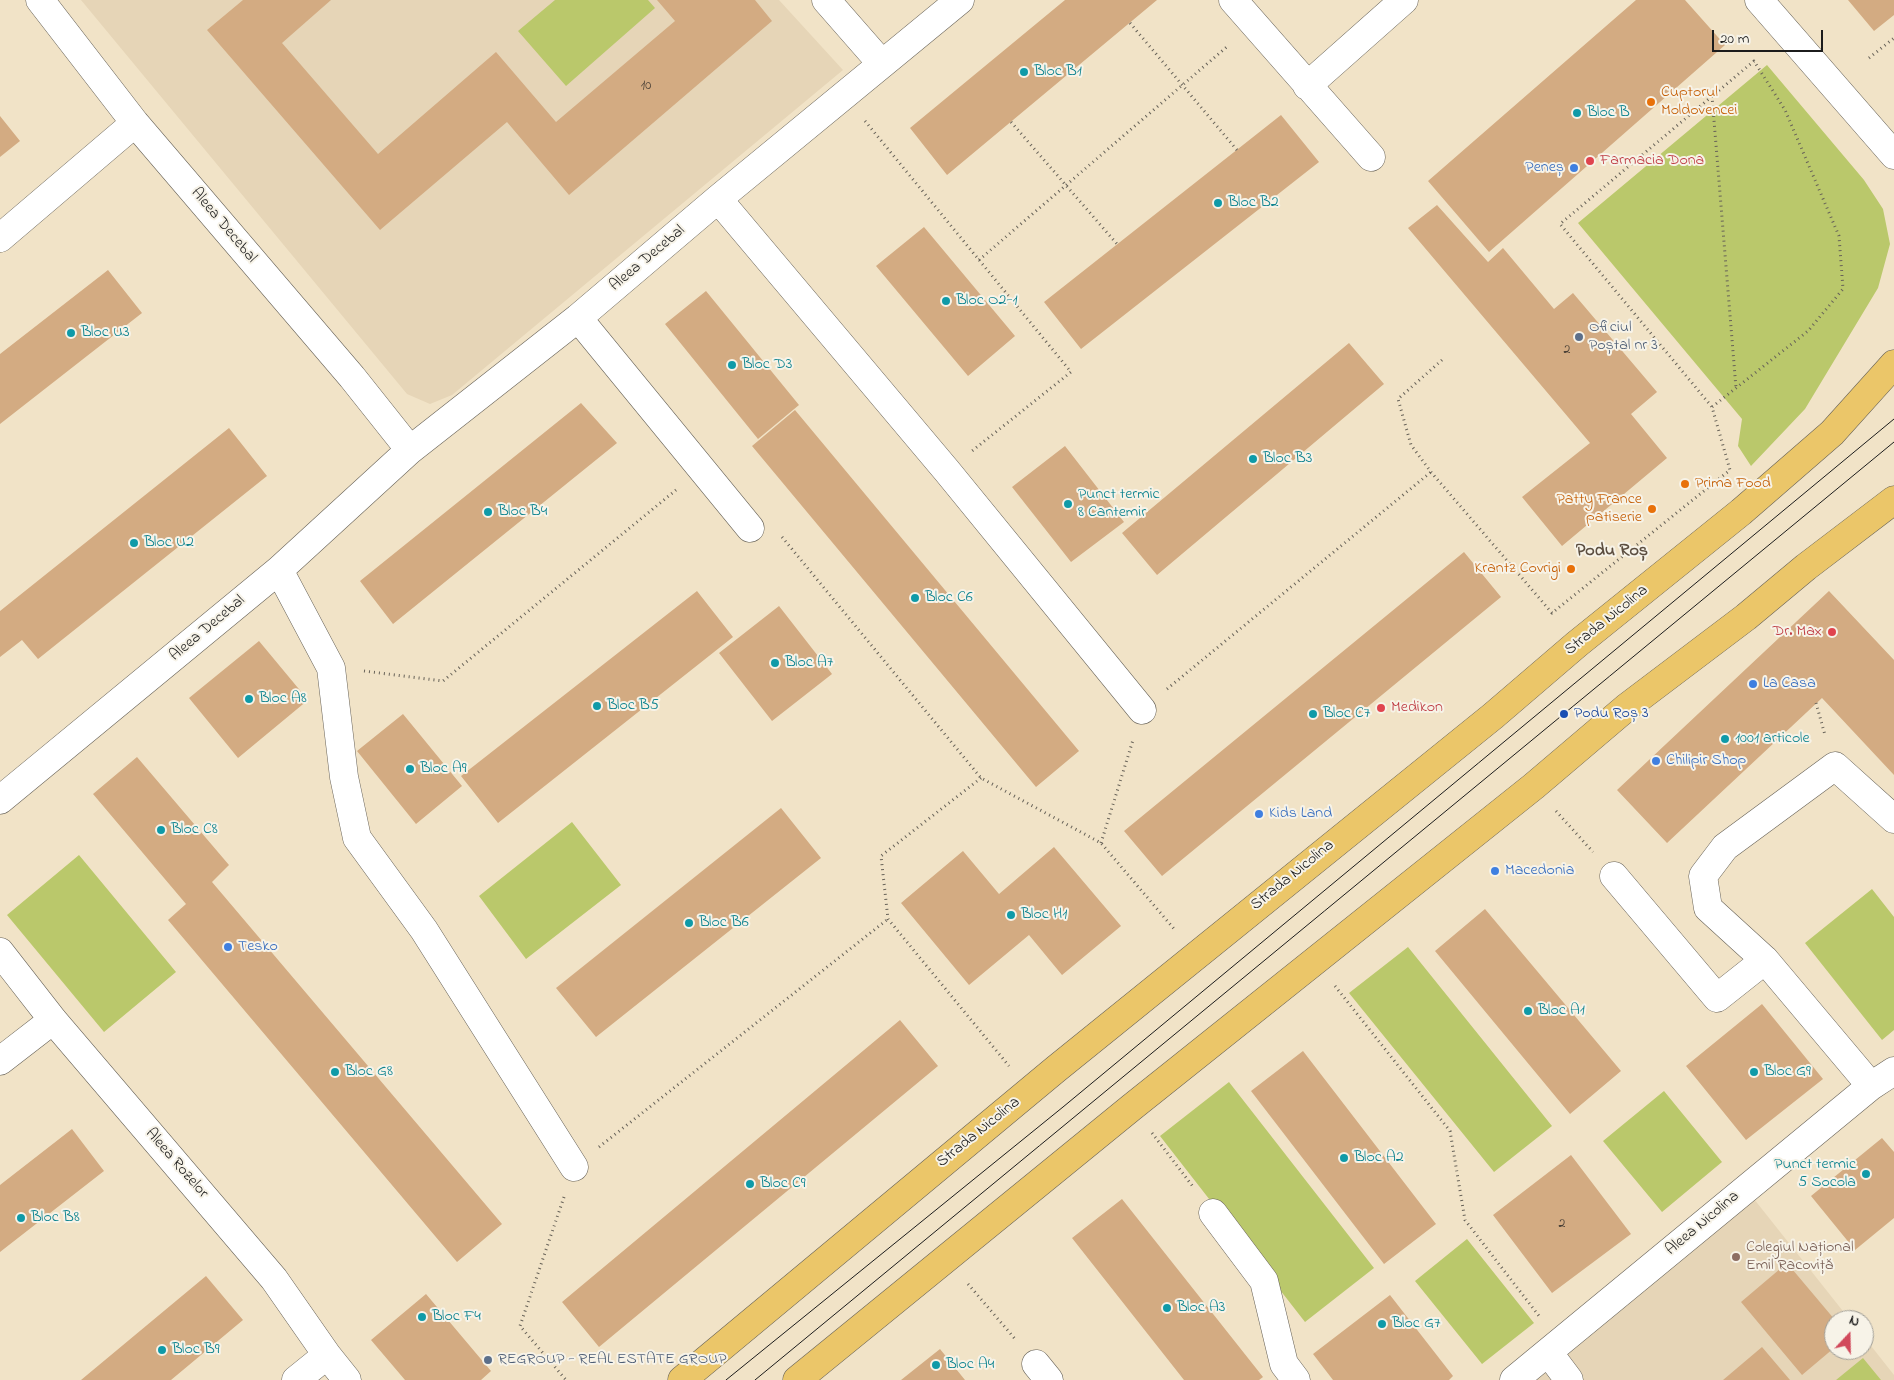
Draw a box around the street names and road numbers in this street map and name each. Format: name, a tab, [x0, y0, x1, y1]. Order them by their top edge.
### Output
street label: Aleea Decebal	[186, 184, 260, 268]
street label: Aleea Decebal	[606, 222, 690, 296]
street label: Strada Nicolina	[1561, 582, 1653, 660]
street label: Aleea Decebal	[166, 592, 250, 666]
street label: Strada Nicolina	[1247, 837, 1339, 915]
street label: Strada Nicolina	[933, 1094, 1025, 1172]
street label: Aleea Rozelor	[140, 1125, 212, 1203]
street label: Aleea Nicolina	[1662, 1188, 1744, 1260]

